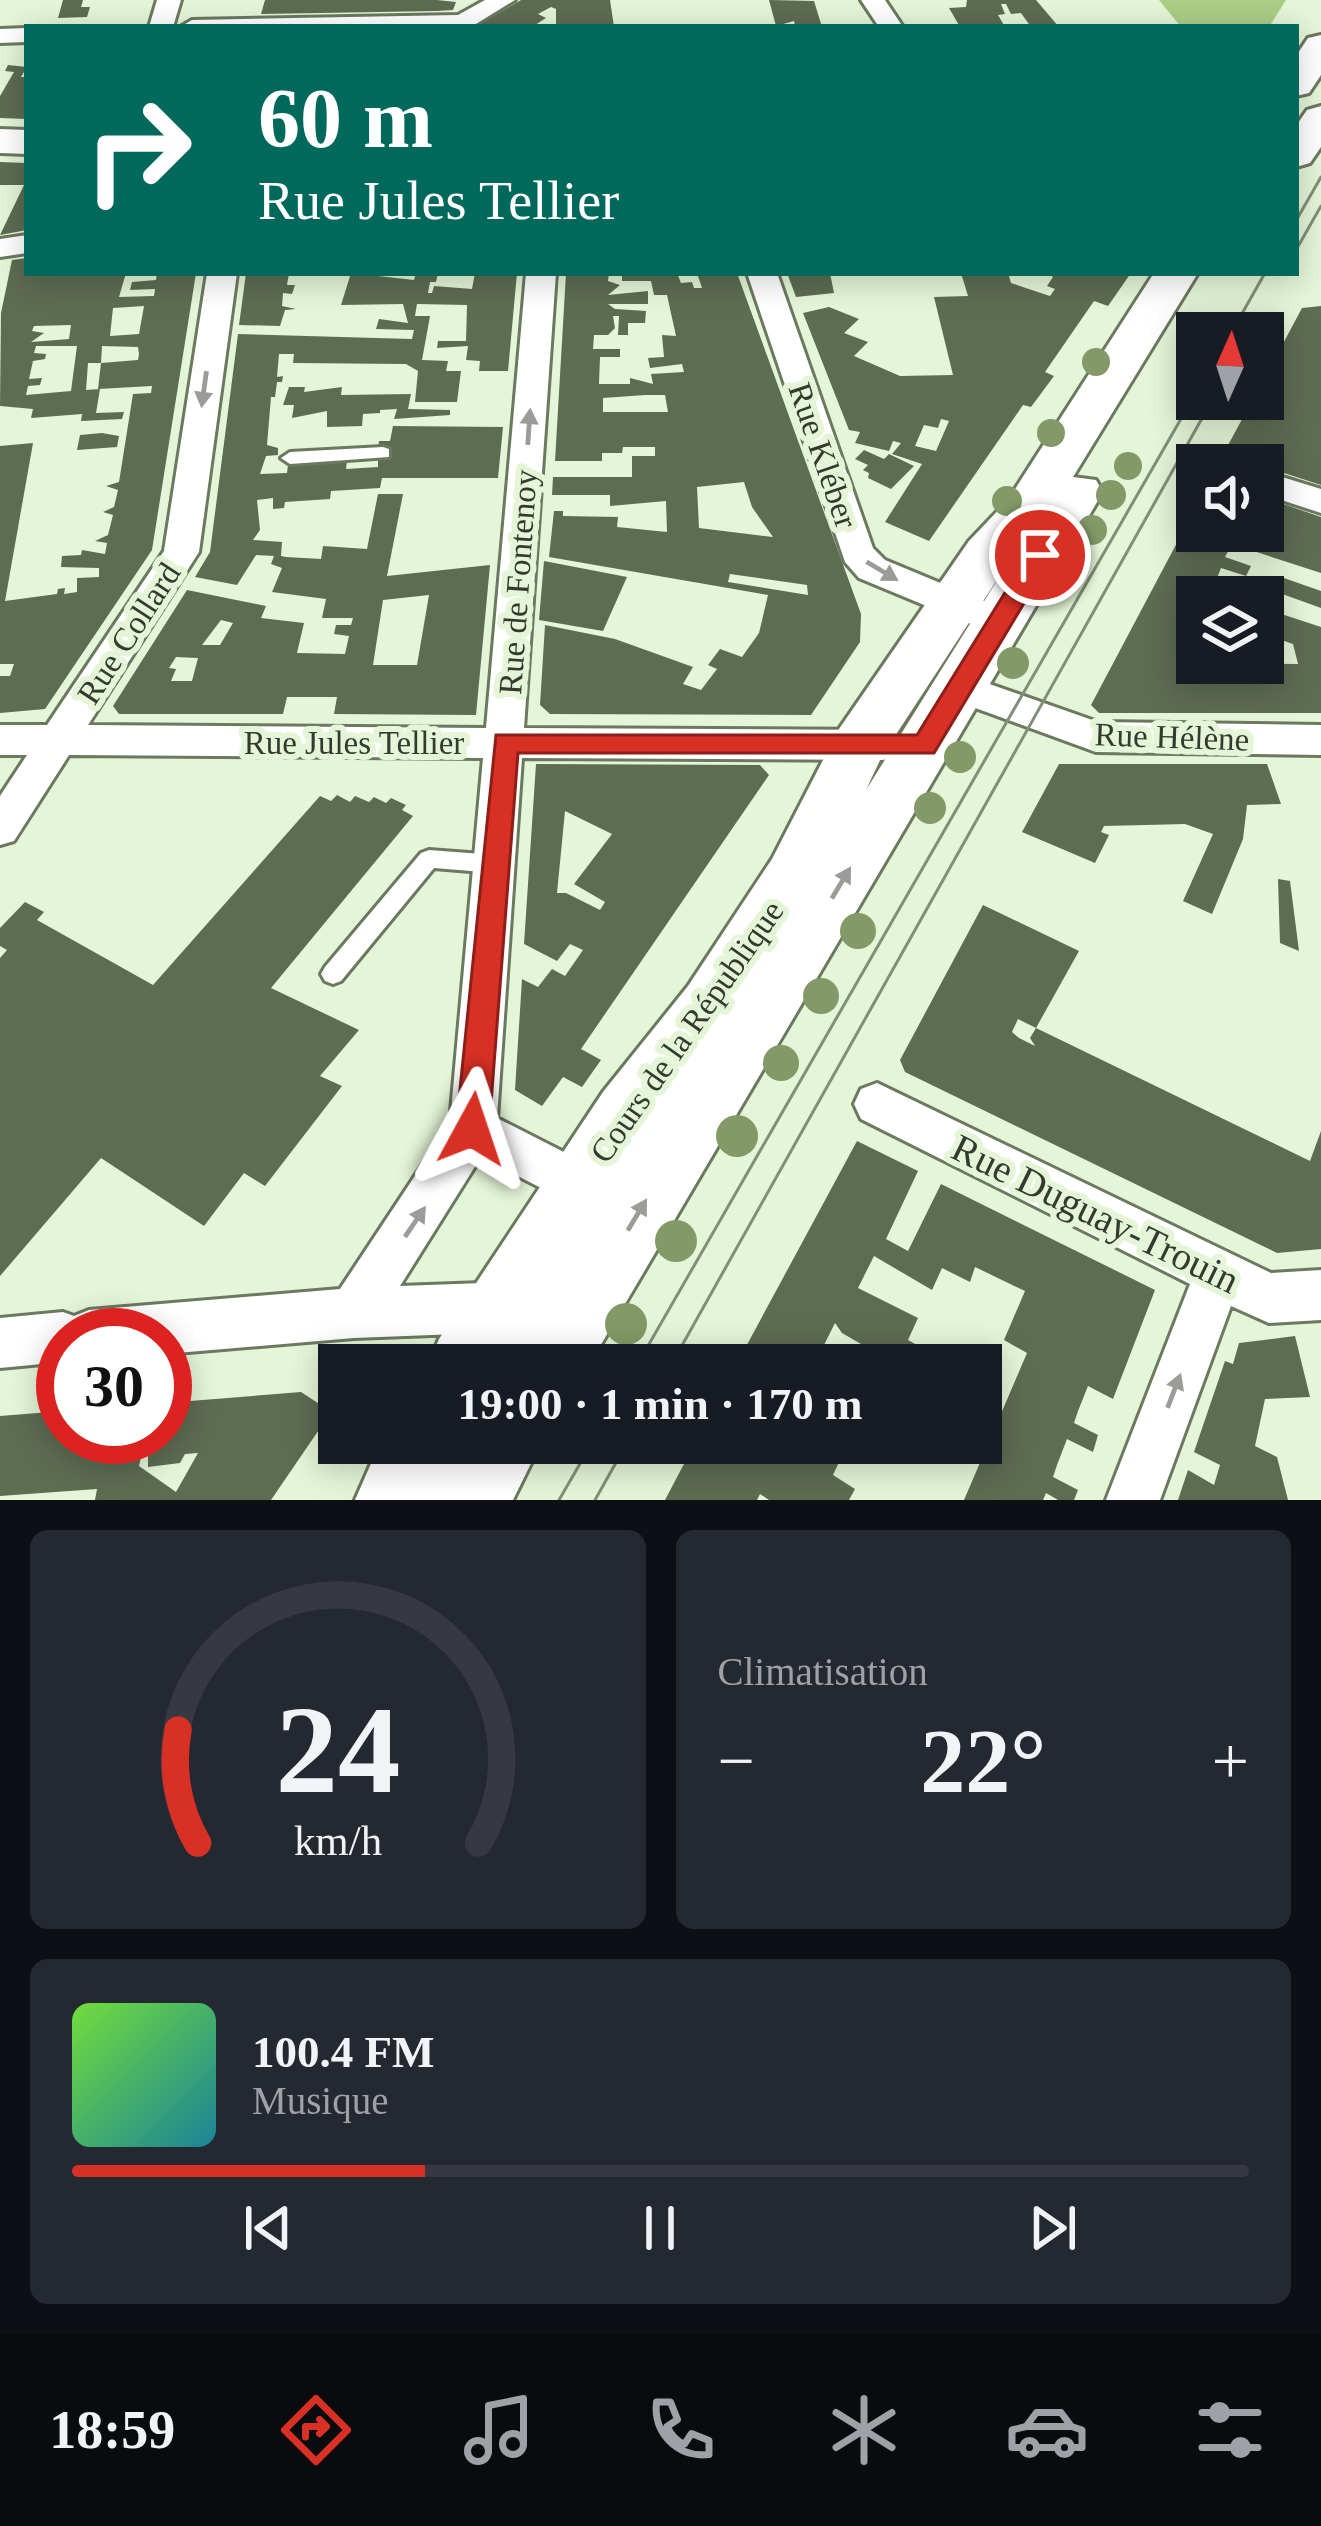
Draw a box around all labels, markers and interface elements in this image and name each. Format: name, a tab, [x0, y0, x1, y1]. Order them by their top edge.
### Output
icon: right	[60, 72, 216, 228]
text: 60 m	[258, 72, 433, 165]
text: Rue Jules Tellier	[258, 171, 619, 231]
north arrow	[1176, 312, 1284, 420]
map controls	[1176, 312, 1284, 684]
one-way arrow	[194, 370, 213, 408]
street label: Rue Kléber	[781, 378, 865, 533]
one-way arrow	[520, 407, 539, 445]
button: sound	[1176, 444, 1284, 552]
street label: Rue de Fontenoy	[492, 468, 544, 696]
pin	[989, 504, 1091, 606]
icon: arrive	[1007, 522, 1073, 588]
street label: Rue Collard	[70, 556, 188, 711]
one-way arrow	[865, 560, 898, 582]
button: layers	[1176, 576, 1284, 684]
street label: Rue Hélène	[1094, 716, 1250, 758]
street label: Rue Jules Tellier	[244, 725, 464, 761]
one-way arrow	[830, 866, 851, 900]
street label: Cours de la République	[583, 894, 791, 1169]
position arrow	[409, 1066, 535, 1192]
street label: Rue Duguay-Trouin	[945, 1125, 1246, 1302]
one-way arrow	[626, 1198, 647, 1232]
one-way arrow	[403, 1206, 426, 1239]
speed limit sign: 30	[36, 1308, 192, 1464]
one-way arrow	[1166, 1372, 1185, 1408]
text: 19:00 · 1 min · 170 m	[458, 1379, 863, 1429]
text: Climatisation	[718, 1650, 928, 1693]
text: 24	[275, 1681, 400, 1819]
text: 22°	[920, 1712, 1046, 1811]
text: −	[718, 1724, 755, 1797]
text: +	[1212, 1724, 1249, 1797]
text: km/h	[294, 1816, 382, 1863]
text: 100.4 FM	[252, 2027, 434, 2077]
text: Musique	[252, 2079, 389, 2122]
icon: previous	[235, 2195, 301, 2261]
icon: pause	[627, 2195, 693, 2261]
icon: next	[1020, 2195, 1086, 2261]
icon: directions	[274, 2388, 358, 2472]
icon: music	[457, 2388, 541, 2472]
icon: phone	[639, 2388, 723, 2472]
icon: climate	[822, 2388, 906, 2472]
icon: car	[1005, 2388, 1089, 2472]
icon: filters	[1188, 2388, 1272, 2472]
text: 18:59	[49, 2400, 175, 2460]

